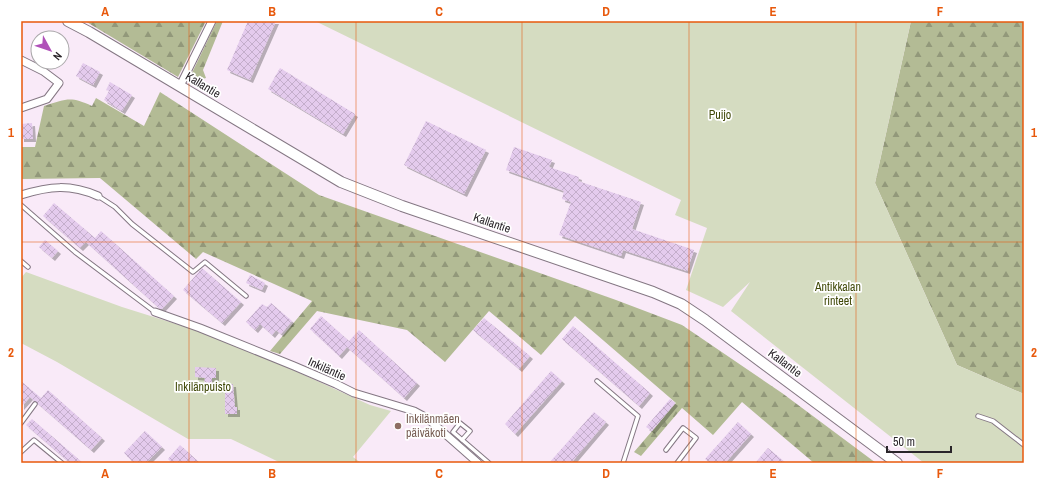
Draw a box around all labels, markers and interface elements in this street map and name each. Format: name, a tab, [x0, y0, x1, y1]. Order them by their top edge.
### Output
text: A	[101, 3, 109, 20]
text: B	[268, 3, 276, 20]
text: C	[435, 3, 443, 20]
text: D	[602, 3, 610, 20]
text: E	[769, 3, 777, 20]
text: F	[937, 3, 944, 20]
north arrow	[30, 30, 70, 70]
text: N	[50, 49, 65, 63]
street label: Kallantie	[182, 68, 224, 102]
park label: Puijo	[709, 107, 731, 123]
text: 1	[8, 124, 14, 141]
text: 1	[1031, 124, 1037, 141]
street label: Kallantie	[471, 209, 513, 237]
park label: Antikkalan rinteet	[814, 279, 861, 309]
text: 2	[8, 344, 14, 361]
text: 2	[1031, 344, 1037, 361]
street label: Kallantie	[765, 345, 805, 381]
street label: Inkiläntie	[306, 354, 348, 384]
park label: Inkilänpuisto	[175, 379, 231, 395]
place label: Inkilänmäen päiväkoti	[406, 411, 460, 441]
marker: Inkilänmäen päiväkoti	[393, 421, 403, 431]
scale bar	[887, 428, 951, 454]
text: 50 m	[893, 434, 915, 450]
text: A	[101, 465, 109, 482]
text: B	[268, 465, 276, 482]
text: C	[435, 465, 443, 482]
text: D	[602, 465, 610, 482]
text: E	[769, 465, 777, 482]
text: F	[937, 465, 944, 482]

